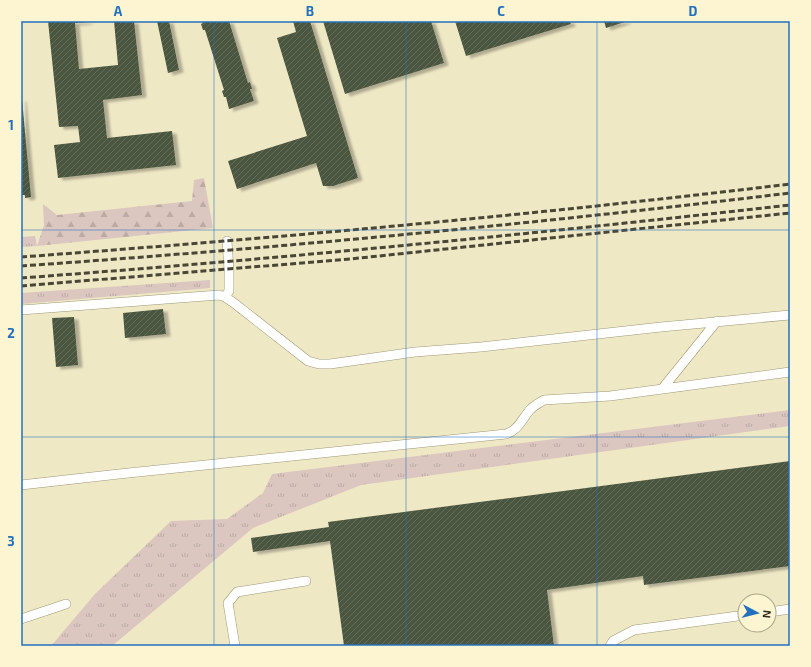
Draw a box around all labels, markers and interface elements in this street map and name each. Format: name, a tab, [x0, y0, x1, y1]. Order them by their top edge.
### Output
text: A	[114, 3, 123, 19]
text: B	[306, 3, 314, 19]
text: C	[497, 3, 505, 19]
text: D	[689, 3, 698, 19]
text: 1	[8, 117, 14, 133]
text: 2	[7, 325, 15, 341]
text: 3	[7, 533, 15, 549]
north arrow	[737, 593, 777, 633]
text: N	[760, 610, 774, 619]

